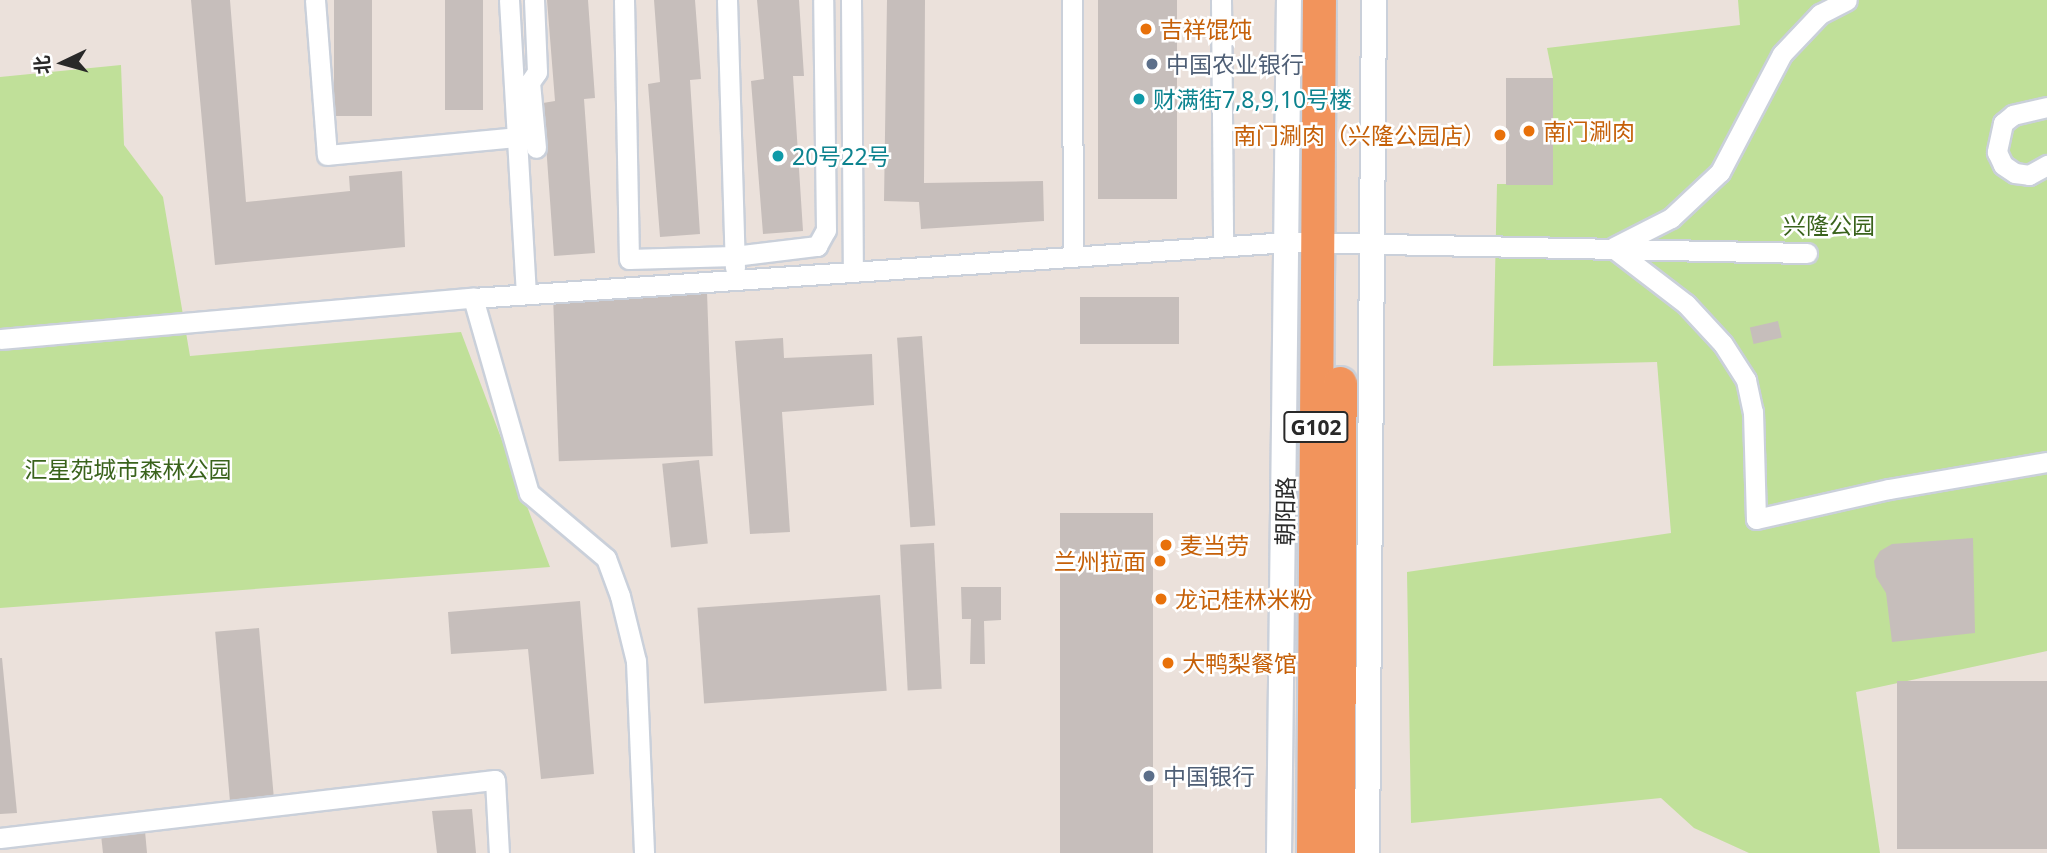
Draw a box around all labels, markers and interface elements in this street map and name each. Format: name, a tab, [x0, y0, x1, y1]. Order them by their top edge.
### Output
place label: 吉祥馄饨	[1160, 15, 1252, 43]
marker: 吉祥馄饨	[1138, 21, 1154, 37]
north arrow	[28, 28, 98, 98]
place label: 中国农业银行	[1166, 50, 1304, 78]
text: 北	[28, 54, 56, 75]
marker: 中国农业银行	[1144, 56, 1160, 72]
place label: 财满街7,8,9,10号楼	[1153, 85, 1352, 113]
marker: 财满街7,8,9,10号楼	[1131, 91, 1147, 107]
place label: 南门涮肉	[1543, 117, 1635, 145]
place label: 南门涮肉（兴隆公园店）	[1233, 121, 1486, 149]
marker: 南门涮肉	[1521, 123, 1537, 139]
marker: 南门涮肉（兴隆公园店）	[1492, 127, 1508, 143]
place label: 20号22号	[792, 142, 891, 170]
marker: 20号22号	[770, 148, 786, 164]
park label: 兴隆公园	[1783, 211, 1875, 239]
road number: G102	[1283, 410, 1349, 444]
park label: 汇星苑城市森林公园	[25, 455, 231, 483]
street label: 朝阳路	[1271, 476, 1299, 546]
place label: 麦当劳	[1180, 531, 1249, 559]
marker: 麦当劳	[1158, 537, 1174, 553]
place label: 兰州拉面	[1054, 547, 1146, 575]
marker: 兰州拉面	[1152, 553, 1168, 569]
place label: 龙记桂林米粉	[1175, 585, 1313, 613]
marker: 龙记桂林米粉	[1153, 591, 1169, 607]
place label: 大鸭梨餐馆	[1182, 649, 1297, 677]
marker: 大鸭梨餐馆	[1160, 655, 1176, 671]
place label: 中国银行	[1163, 762, 1255, 790]
marker: 中国银行	[1141, 768, 1157, 784]

